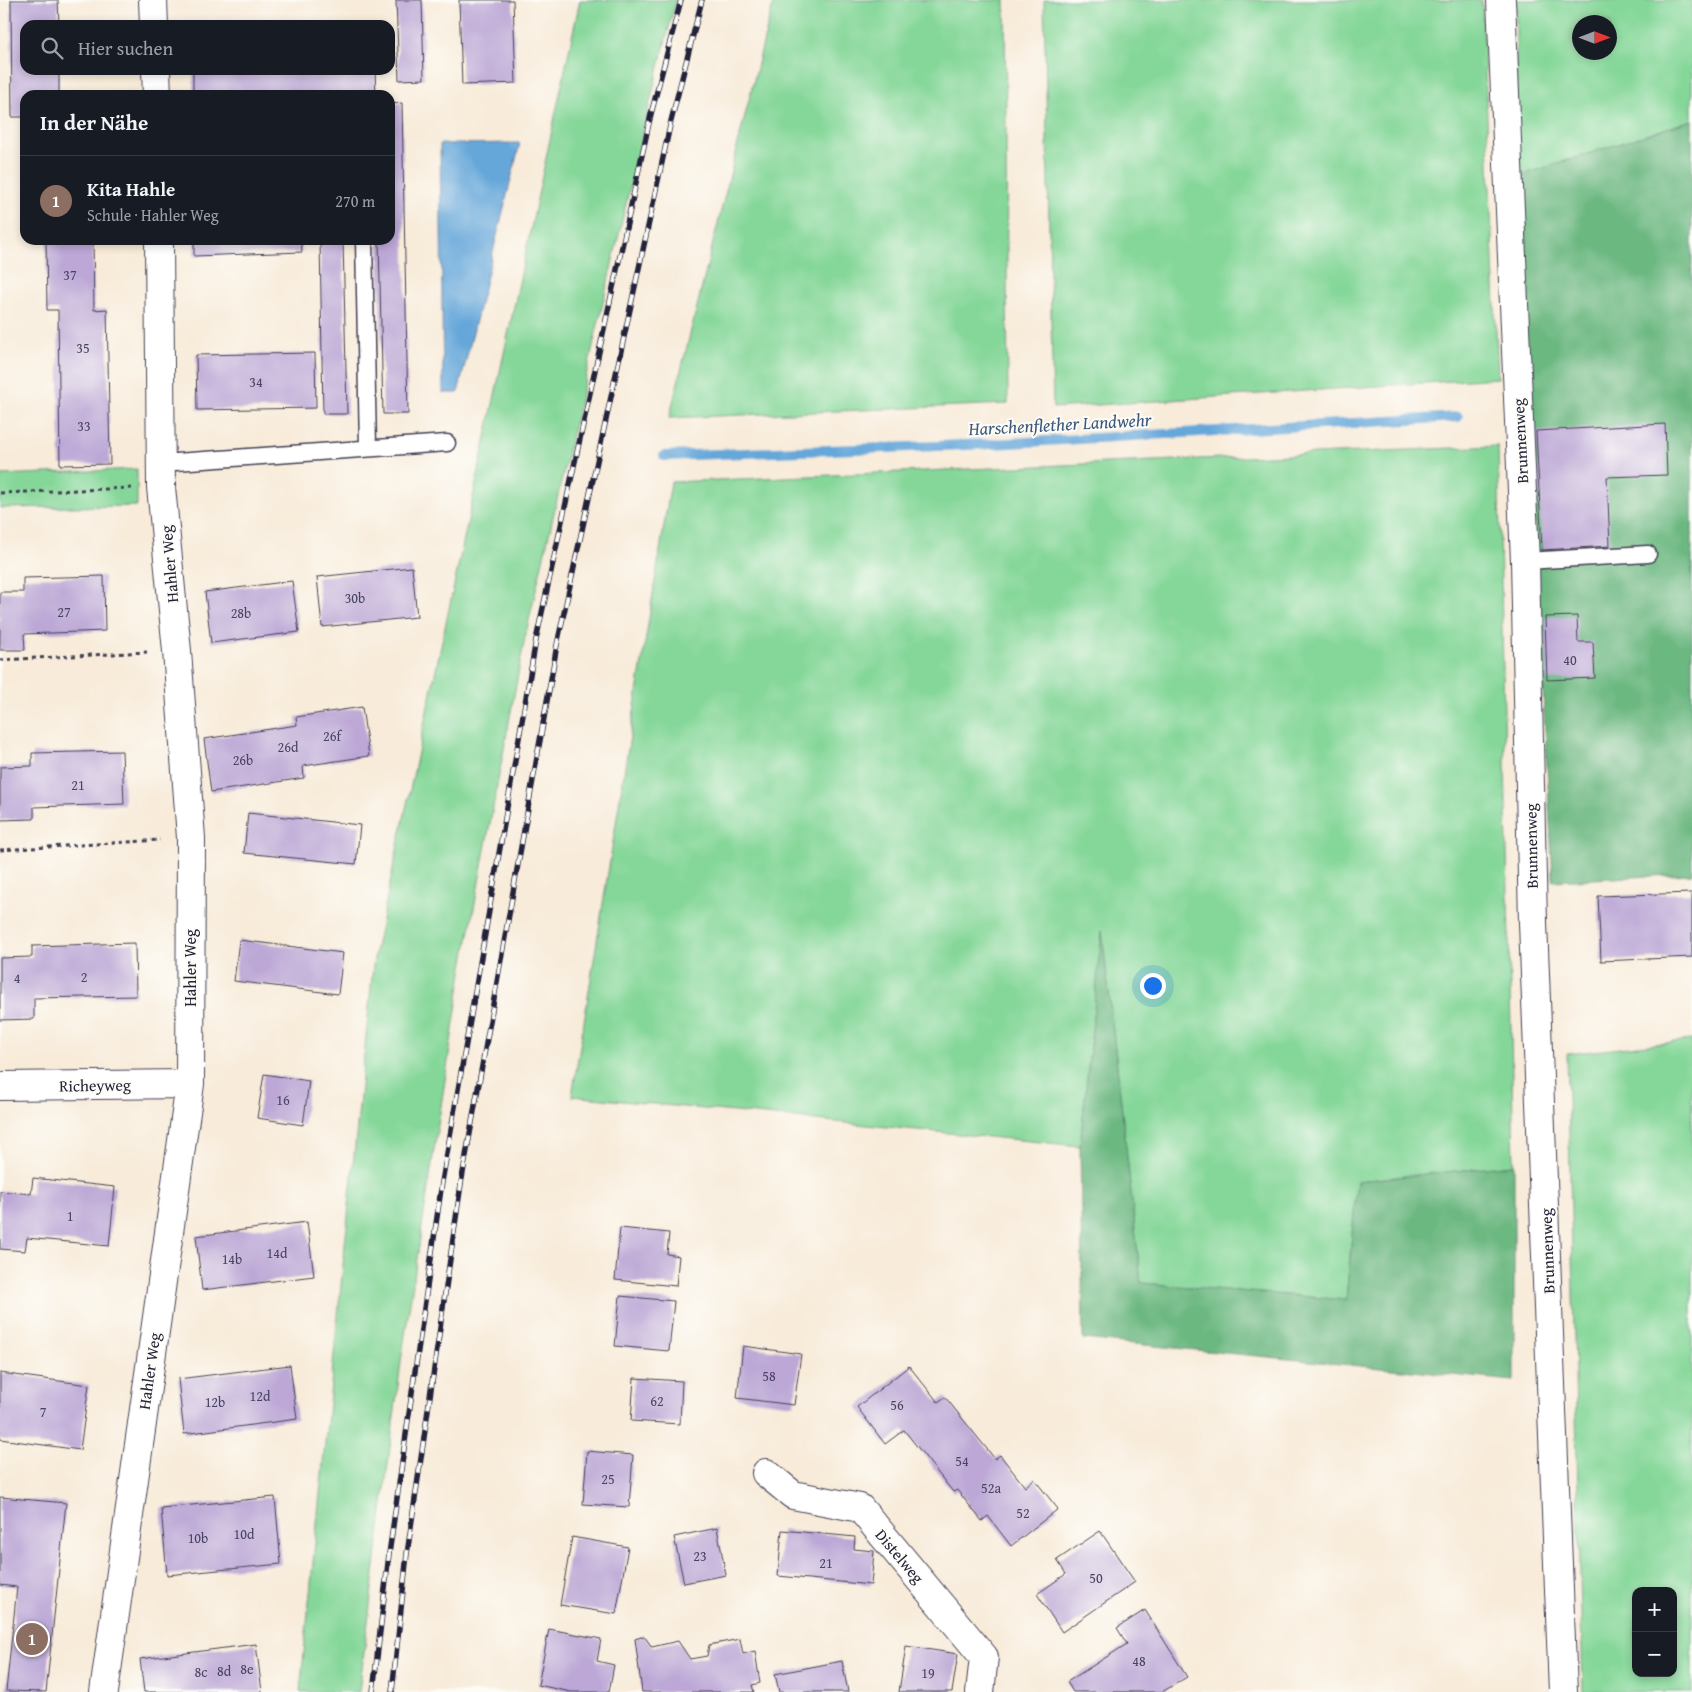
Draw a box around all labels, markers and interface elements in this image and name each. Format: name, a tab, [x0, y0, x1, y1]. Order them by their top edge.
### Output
north arrow	[1572, 15, 1617, 60]
search box	[20, 20, 395, 75]
icon: search	[38, 34, 66, 62]
text: Hier suchen	[78, 34, 173, 62]
text: In der Nähe	[40, 107, 148, 138]
text: Kita Hahle	[87, 175, 175, 203]
text: 1	[52, 189, 60, 213]
text: 270 m	[335, 189, 375, 213]
text: Schule · Hahler Weg	[87, 203, 219, 227]
house number: 37	[63, 265, 77, 285]
house number: 35	[76, 338, 90, 358]
house number: 34	[249, 372, 263, 392]
street label: Brunnenweg	[1506, 398, 1534, 484]
water label: Harschenflether Landwehr	[967, 406, 1153, 442]
house number: 33	[77, 416, 91, 436]
street label: Hahler Weg	[154, 524, 184, 604]
house number: 30b	[345, 588, 365, 608]
house number: 27	[57, 602, 71, 622]
house number: 28b	[231, 603, 251, 623]
house number: 40	[1563, 650, 1577, 670]
house number: 26f	[323, 726, 342, 746]
house number: 26d	[278, 737, 299, 757]
house number: 26b	[233, 750, 253, 770]
house number: 21	[71, 775, 85, 795]
street label: Brunnenweg	[1518, 803, 1544, 889]
street label: Hahler Weg	[178, 929, 202, 1007]
house number: 2	[81, 967, 87, 987]
house number: 4	[14, 968, 21, 988]
your location	[1140, 973, 1166, 999]
street label: Richeyweg	[59, 1072, 131, 1098]
house number: 16	[276, 1090, 290, 1110]
house number: 1	[67, 1206, 73, 1226]
street label: Brunnenweg	[1534, 1208, 1560, 1294]
house number: 14d	[267, 1243, 288, 1263]
house number: 14b	[222, 1249, 242, 1269]
street label: Hahler Weg	[132, 1331, 166, 1411]
house number: 58	[762, 1366, 776, 1386]
house number: 12d	[250, 1386, 271, 1406]
house number: 62	[650, 1391, 664, 1411]
house number: 12b	[205, 1392, 225, 1412]
house number: 56	[890, 1395, 904, 1415]
house number: 7	[40, 1402, 47, 1422]
house number: 54	[955, 1451, 969, 1471]
house number: 25	[601, 1469, 615, 1489]
house number: 52a	[981, 1478, 1001, 1498]
house number: 52	[1016, 1503, 1030, 1523]
street label: Distelweg	[870, 1523, 930, 1589]
house number: 10d	[234, 1524, 255, 1544]
house number: 10b	[188, 1528, 208, 1548]
house number: 23	[693, 1546, 707, 1566]
house number: 21	[819, 1553, 833, 1573]
house number: 50	[1089, 1568, 1103, 1588]
map controls	[1632, 1587, 1677, 1677]
button: +	[1632, 1587, 1677, 1632]
pin: 1	[16, 1620, 48, 1658]
button: −	[1632, 1632, 1677, 1677]
house number: 48	[1132, 1651, 1146, 1671]
house number: 8e	[240, 1659, 254, 1679]
house number: 8d	[217, 1661, 232, 1681]
house number: 8c	[195, 1662, 207, 1682]
house number: 19	[921, 1663, 935, 1683]

